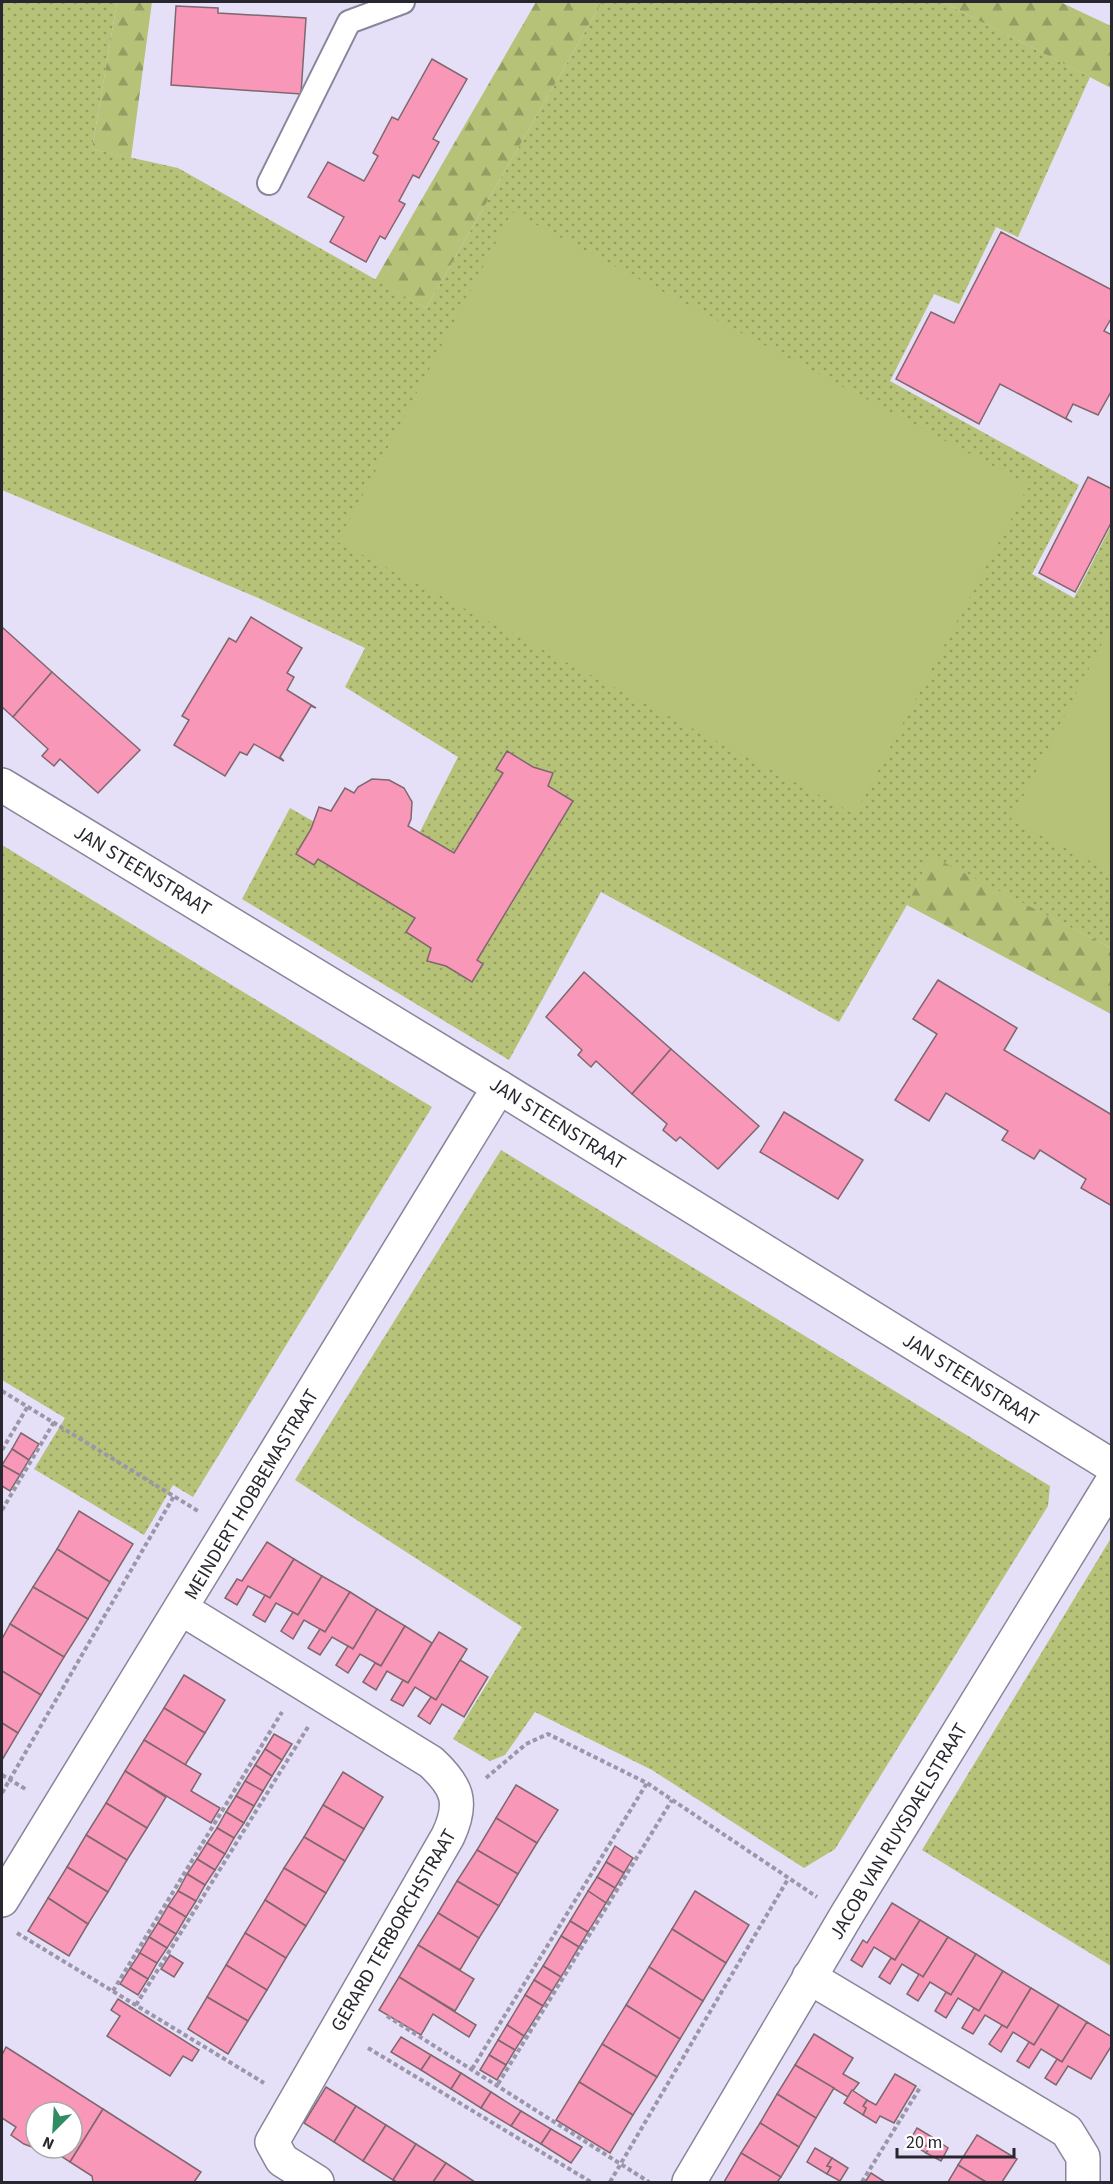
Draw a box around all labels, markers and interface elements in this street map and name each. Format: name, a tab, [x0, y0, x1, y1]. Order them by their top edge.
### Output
street label: JAN STEENSTRAAT	[68, 819, 217, 923]
street label: JAN STEENSTRAAT	[484, 1071, 631, 1177]
street label: JAN STEENSTRAAT	[897, 1327, 1044, 1433]
street label: MEINDERT HOBBEMASTRAAT	[178, 1384, 326, 1605]
street label: JACOB VAN RUYSDAELSTRAAT	[823, 1718, 975, 1945]
street label: GERARD TERBORCHSTRAAT	[324, 1824, 464, 2037]
north arrow	[24, 2100, 84, 2160]
scale bar	[897, 2121, 1014, 2159]
text: 20 m	[906, 2130, 942, 2155]
text: N	[39, 2131, 58, 2155]

